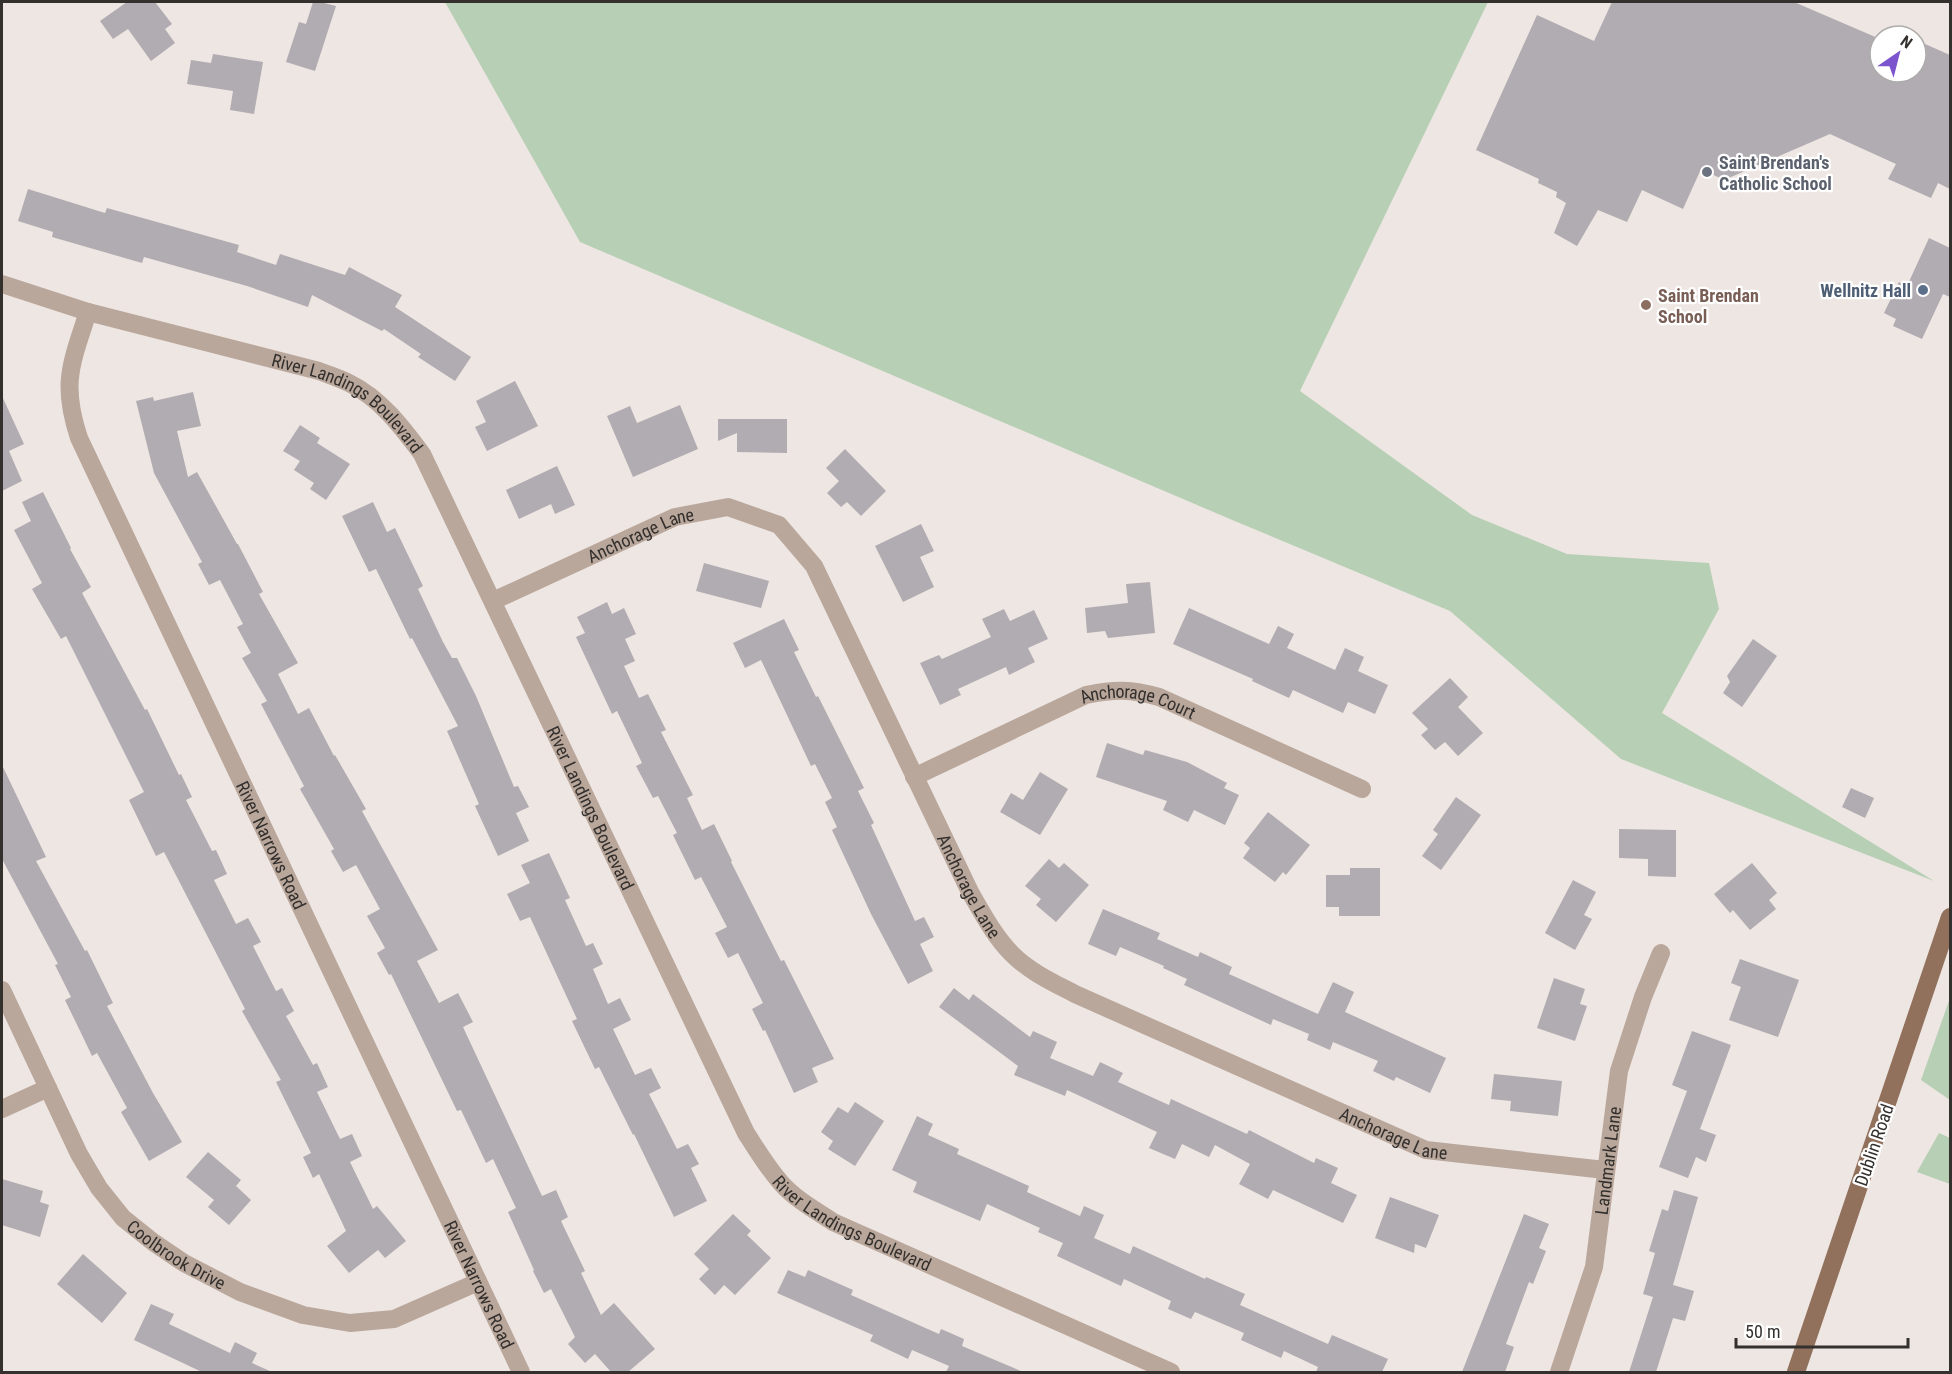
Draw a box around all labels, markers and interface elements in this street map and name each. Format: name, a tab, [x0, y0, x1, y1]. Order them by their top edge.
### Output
north arrow	[1868, 24, 1928, 84]
text: N	[1897, 32, 1916, 53]
place label: Saint Brendan's Catholic School	[1719, 152, 1832, 194]
marker: Saint Brendan's Catholic School	[1700, 165, 1714, 179]
place label: Wellnitz Hall	[1820, 280, 1911, 301]
marker: Wellnitz Hall	[1916, 283, 1930, 297]
place label: Saint Brendan School	[1658, 285, 1759, 327]
marker: Saint Brendan School	[1639, 298, 1653, 312]
street label: River Landings Boulevard	[270, 349, 428, 457]
street label: Anchorage Lane	[584, 503, 696, 567]
street label: Anchorage Court	[1076, 680, 1199, 723]
street label: River Landings Boulevard	[543, 723, 639, 893]
street label: River Narrows Road	[232, 778, 311, 912]
street label: Anchorage Lane	[933, 830, 1006, 942]
street label: Dublin Road	[1850, 1101, 1898, 1189]
street label: Anchorage Lane	[1336, 1103, 1449, 1163]
street label: Landmark Lane	[1590, 1105, 1625, 1216]
street label: River Landings Boulevard	[769, 1171, 935, 1275]
street label: Coolbrook Drive	[123, 1215, 229, 1293]
street label: River Narrows Road	[440, 1217, 519, 1352]
scale bar	[1736, 1311, 1908, 1349]
text: 50 m	[1745, 1321, 1780, 1342]

